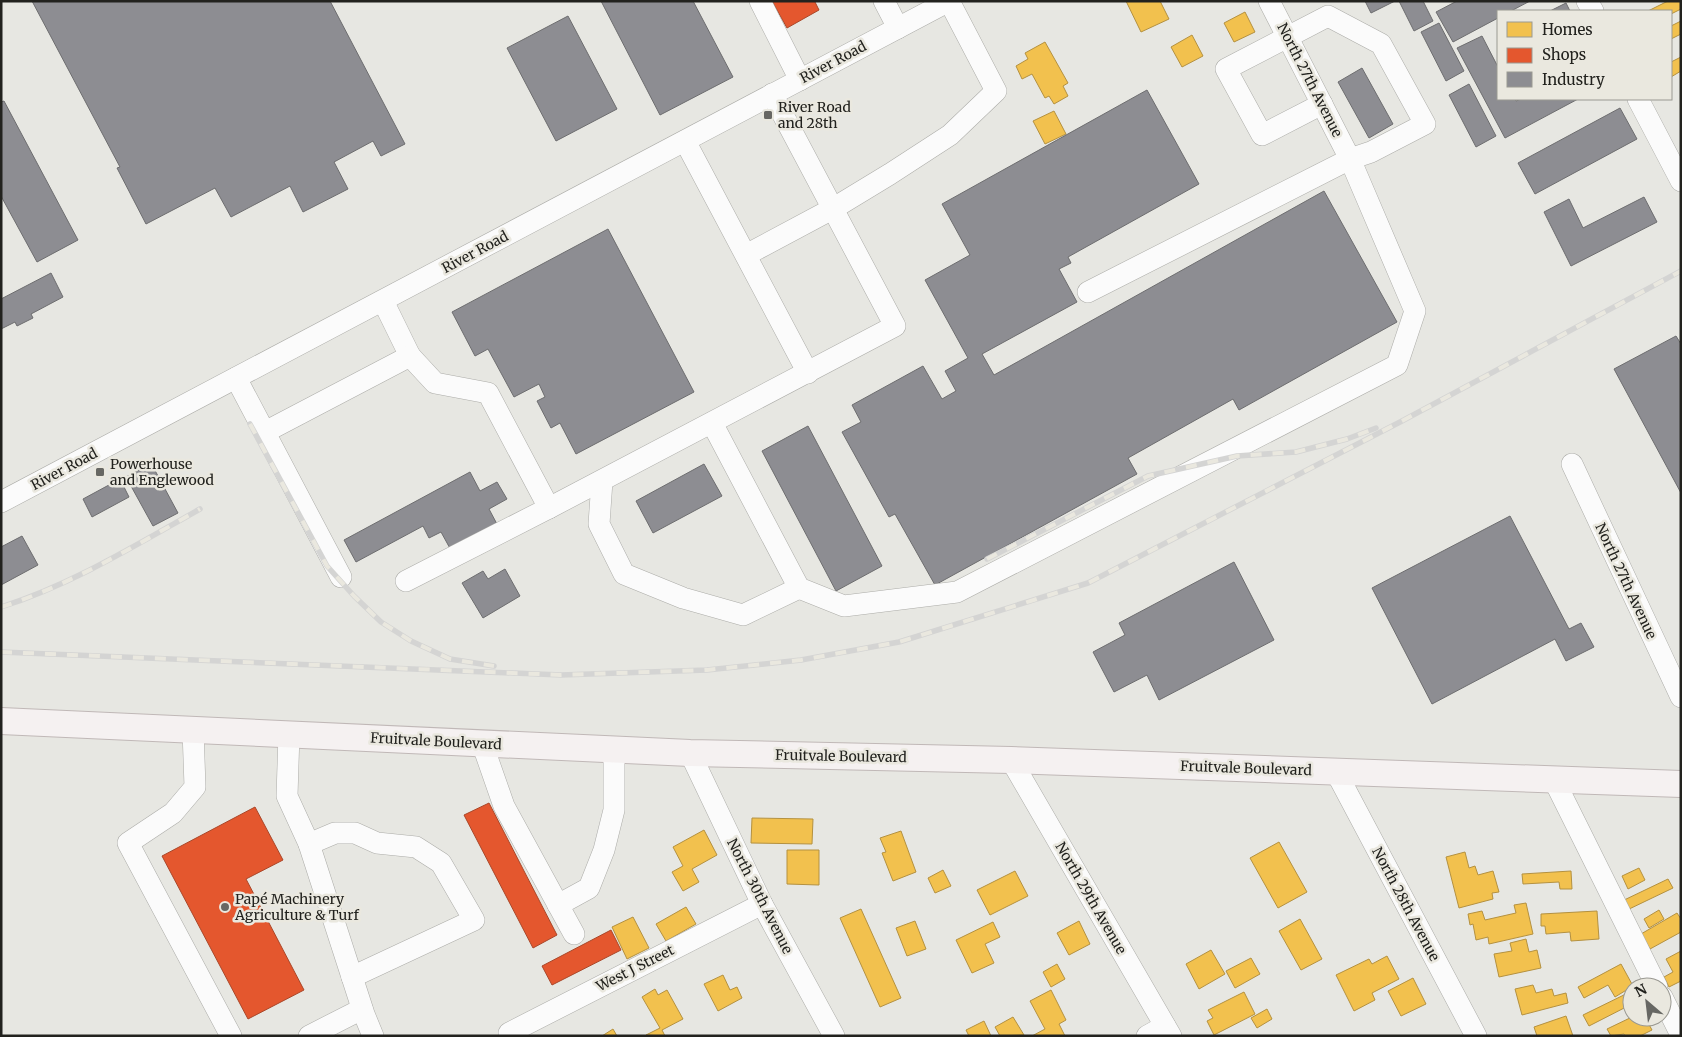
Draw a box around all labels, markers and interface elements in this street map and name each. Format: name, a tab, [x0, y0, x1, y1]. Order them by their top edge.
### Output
legend	[1497, 10, 1672, 100]
street label: North 27th Avenue	[1273, 20, 1347, 140]
text: Homes	[1542, 20, 1593, 39]
street label: River Road	[797, 37, 870, 87]
text: Shops	[1542, 45, 1586, 64]
text: Industry	[1542, 70, 1605, 89]
place label: River Road and 28th	[778, 98, 851, 132]
marker: River Road and 28th	[762, 109, 774, 121]
street label: River Road	[439, 227, 512, 277]
street label: River Road	[28, 444, 101, 494]
place label: Powerhouse and Englewood	[110, 455, 215, 489]
marker: Powerhouse and Englewood	[94, 466, 106, 478]
street label: North 27th Avenue	[1591, 520, 1661, 642]
street label: Fruitvale Boulevard	[370, 729, 503, 753]
street label: Fruitvale Boulevard	[775, 746, 908, 766]
street label: Fruitvale Boulevard	[1180, 757, 1313, 779]
street label: North 30th Avenue	[723, 835, 797, 957]
street label: North 29th Avenue	[1052, 839, 1130, 957]
street label: North 28th Avenue	[1368, 844, 1444, 964]
place label: Papé Machinery Agriculture & Turf	[234, 890, 360, 924]
marker: Papé Machinery Agriculture & Turf	[219, 901, 231, 913]
street label: West J Street	[592, 940, 677, 996]
north arrow	[1622, 977, 1672, 1027]
text: N	[1632, 980, 1650, 1001]

